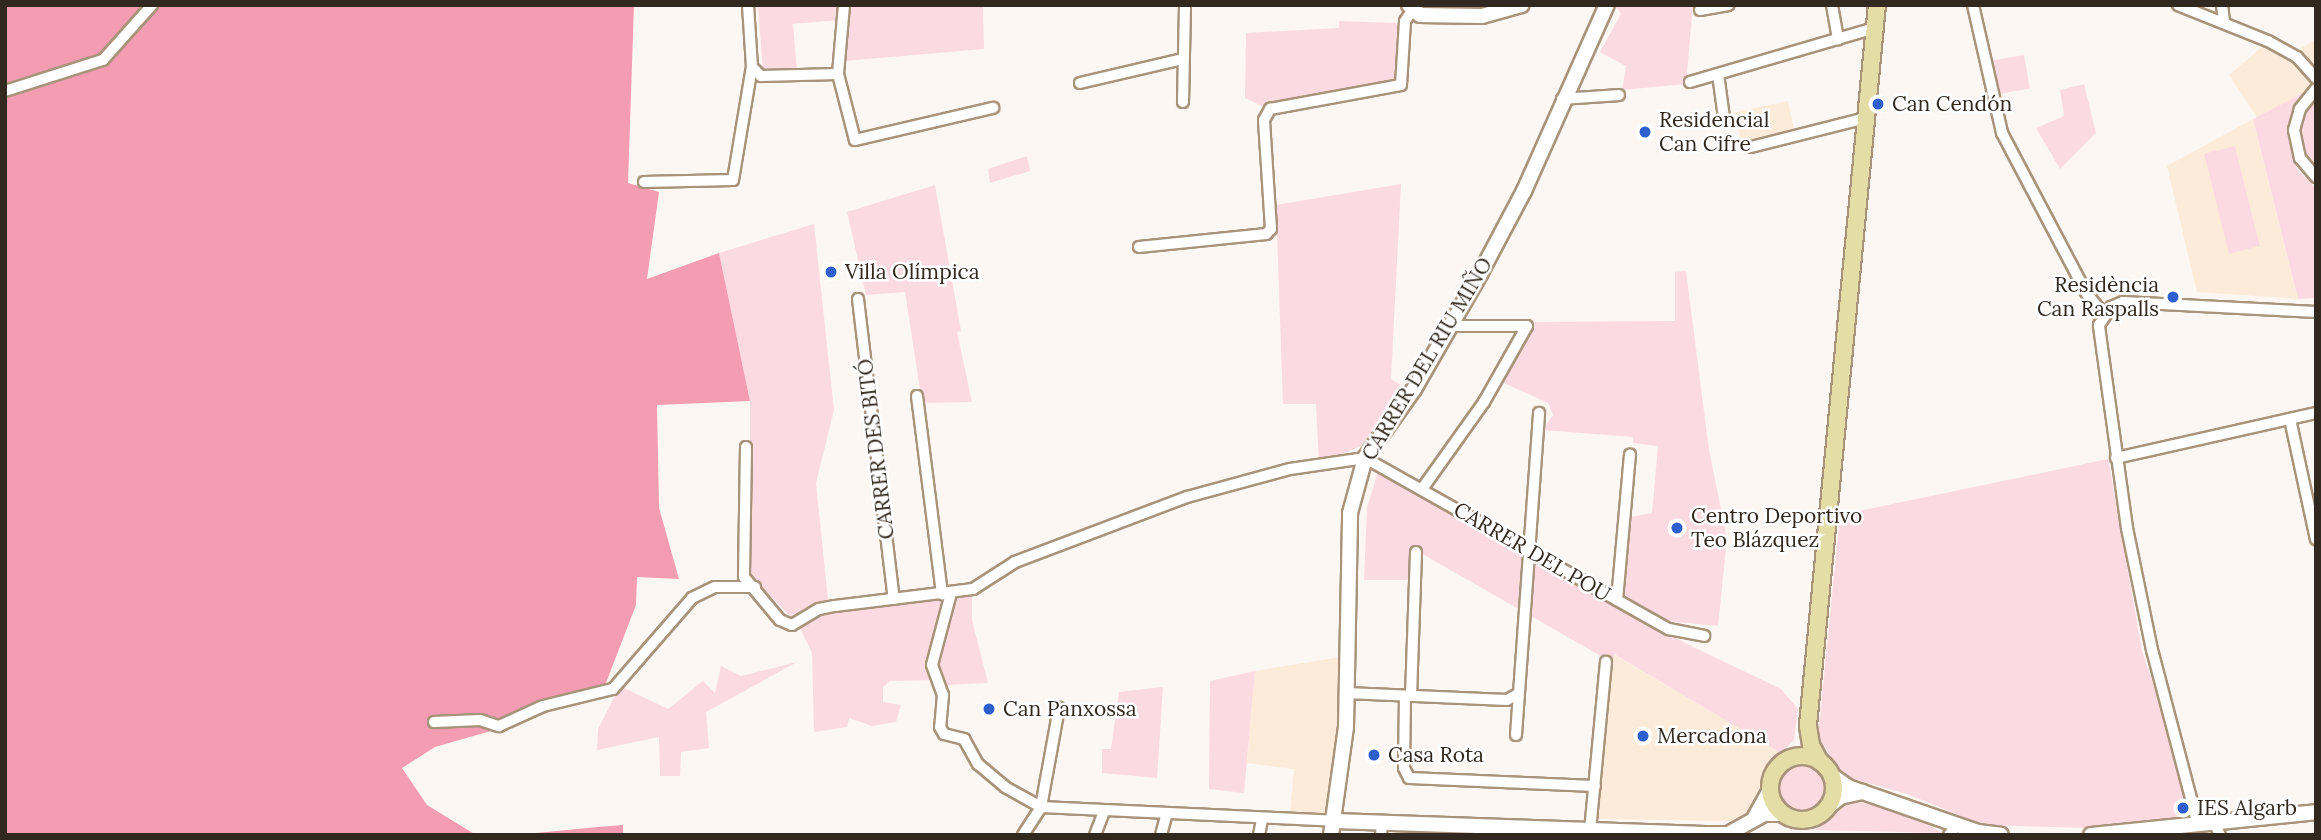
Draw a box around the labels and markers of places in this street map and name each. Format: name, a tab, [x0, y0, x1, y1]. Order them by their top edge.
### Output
place label: Can Cendón	[1892, 91, 2012, 117]
marker: Can Cendón	[1870, 96, 1886, 112]
place label: Residencial Can Cifre	[1659, 107, 1769, 157]
marker: Residencial Can Cifre	[1637, 124, 1653, 140]
place label: Villa Olímpica	[845, 259, 980, 285]
marker: Villa Olímpica	[823, 264, 839, 280]
place label: Residència Can Raspalls	[2037, 272, 2159, 322]
marker: Residència Can Raspalls	[2165, 289, 2181, 305]
place label: Centro Deportivo Teo Blázquez	[1691, 503, 1862, 553]
marker: Centro Deportivo Teo Blázquez	[1669, 520, 1685, 536]
place label: Can Panxossa	[1003, 696, 1137, 722]
marker: Can Panxossa	[981, 701, 997, 717]
place label: Mercadona	[1657, 723, 1767, 749]
marker: Mercadona	[1635, 728, 1651, 744]
place label: Casa Rota	[1388, 742, 1484, 768]
marker: Casa Rota	[1366, 747, 1382, 763]
place label: IES Algarb	[2197, 795, 2297, 821]
marker: IES Algarb	[2175, 800, 2191, 816]

